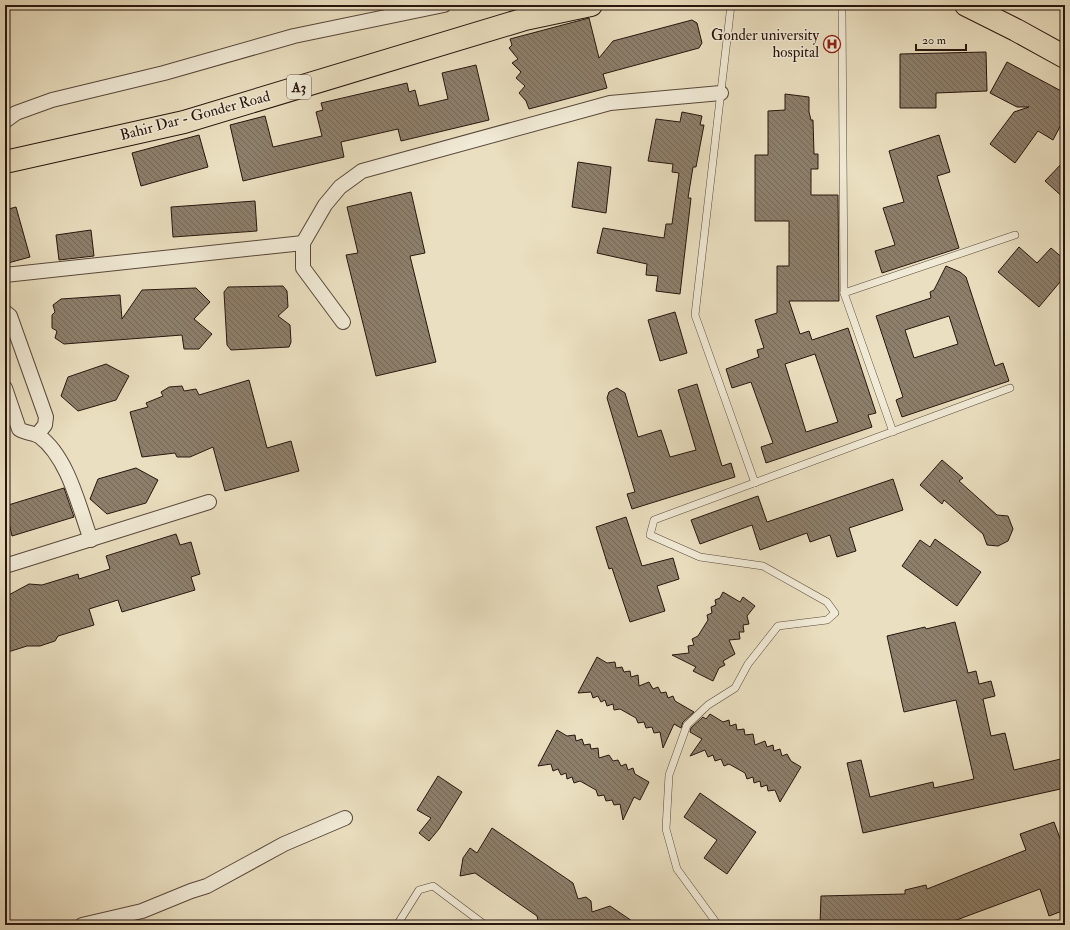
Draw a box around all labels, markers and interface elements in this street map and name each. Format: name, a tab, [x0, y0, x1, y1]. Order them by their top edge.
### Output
place label: Gonder university hospital	[711, 26, 819, 63]
scale bar	[916, 26, 966, 52]
text: 20 m	[922, 33, 947, 48]
hospital icon: Gonder university hospital	[822, 34, 842, 54]
road number: A3	[287, 75, 311, 99]
street label: Bahir Dar - Gonder Road	[118, 87, 273, 145]

